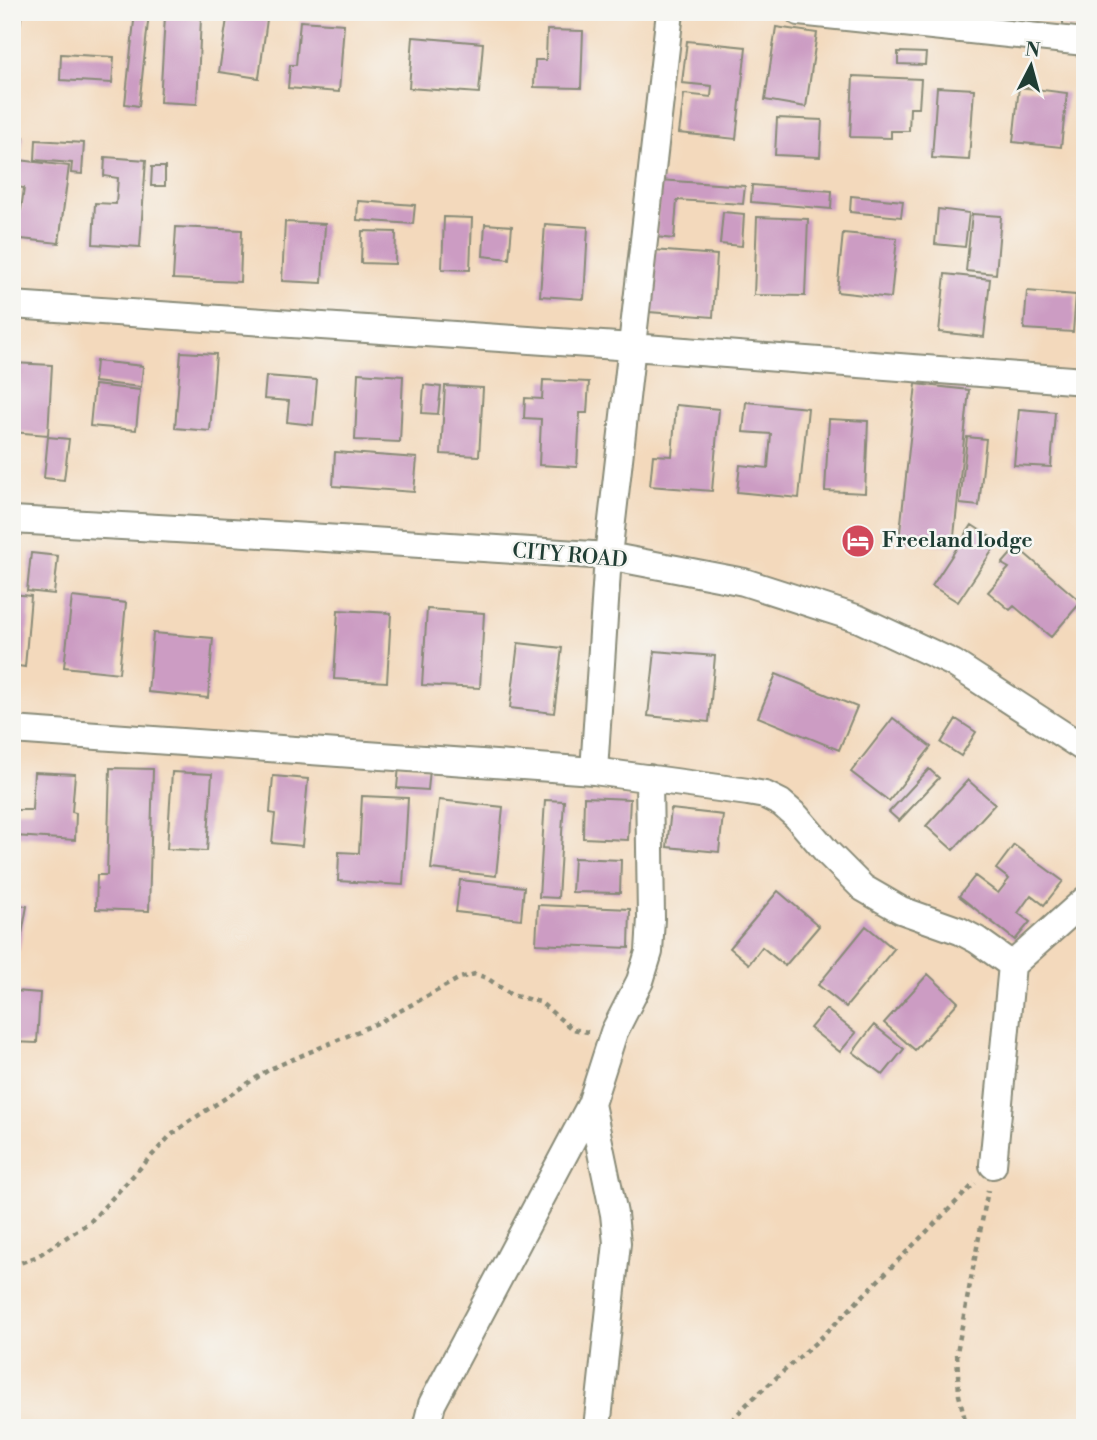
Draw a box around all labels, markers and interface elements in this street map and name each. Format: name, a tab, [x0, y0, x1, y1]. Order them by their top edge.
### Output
north arrow	[996, 32, 1066, 102]
text: N	[1024, 37, 1041, 63]
hotel icon: Freeland lodge	[839, 522, 877, 560]
place label: Freeland lodge	[882, 528, 1032, 554]
street label: CITY ROAD	[511, 538, 629, 574]

